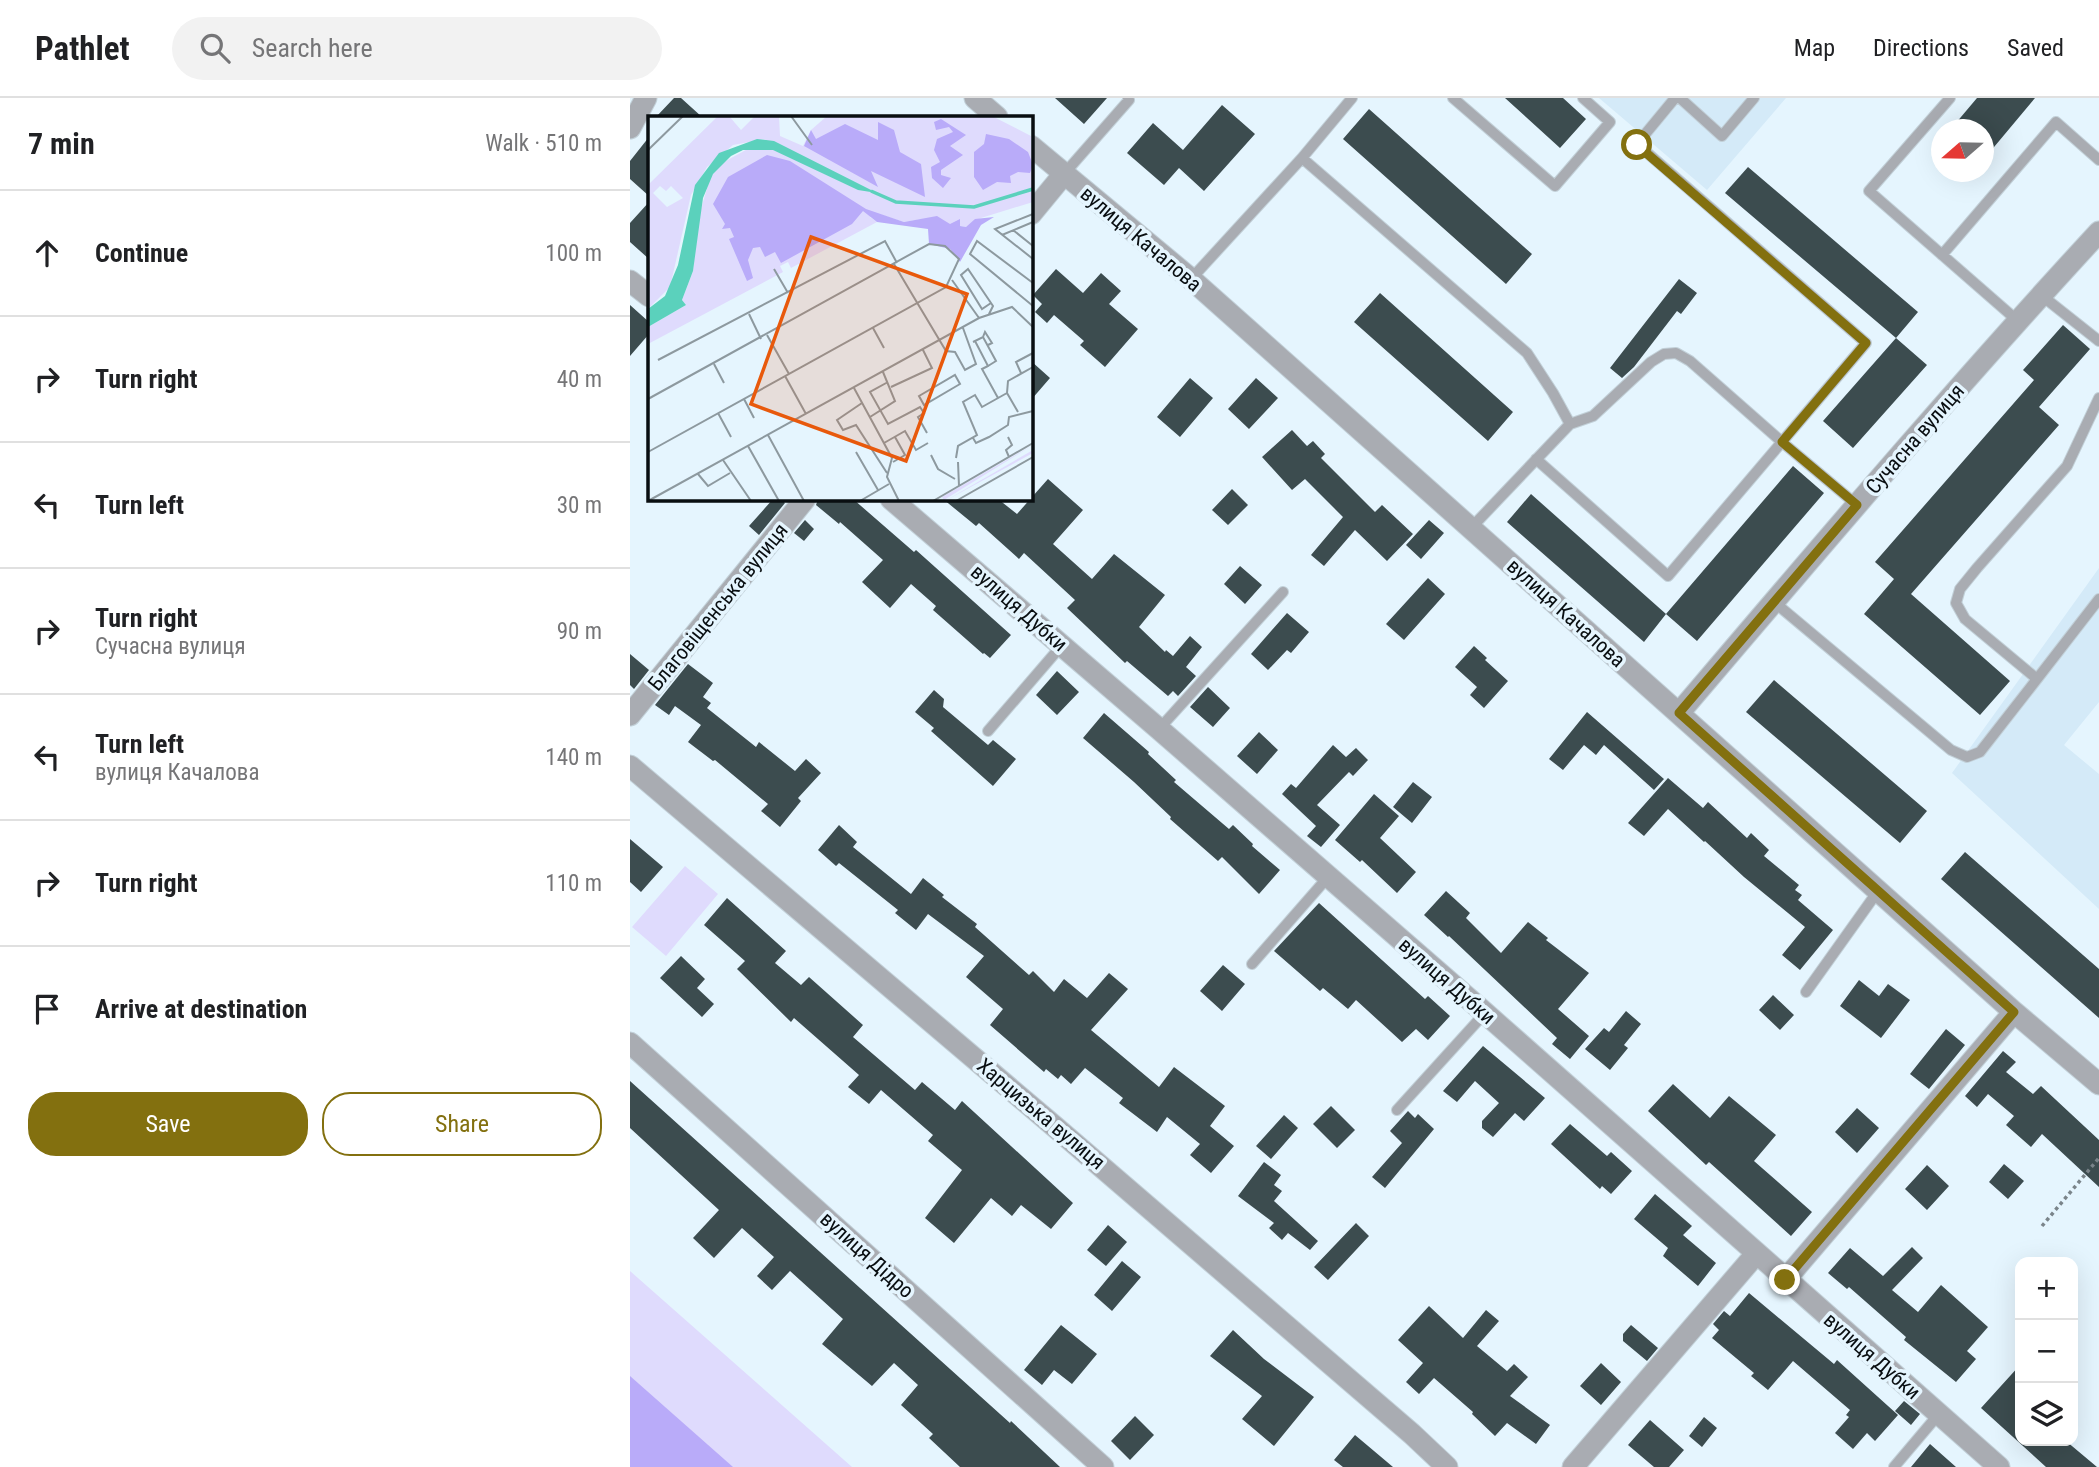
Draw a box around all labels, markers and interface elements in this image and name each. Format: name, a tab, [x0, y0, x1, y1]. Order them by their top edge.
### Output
search box	[172, 17, 662, 80]
text: Pathlet	[35, 29, 130, 68]
icon: search	[196, 29, 234, 67]
text: Search here	[252, 33, 373, 63]
text: Map	[1794, 34, 1835, 62]
text: Directions	[1873, 34, 1969, 62]
text: Saved	[2007, 34, 2064, 62]
inset map	[648, 116, 1032, 500]
north arrow	[1931, 119, 1994, 182]
text: 7 min	[28, 126, 95, 161]
route start	[1621, 129, 1652, 160]
text: Walk · 510 m	[485, 130, 602, 157]
street label: вулиця Качалова	[1076, 182, 1206, 296]
icon: ahead	[28, 234, 66, 272]
text: Continue	[95, 238, 188, 268]
text: 100 m	[545, 240, 602, 267]
icon: right	[28, 360, 66, 398]
text: Turn right	[95, 364, 197, 394]
text: 40 m	[557, 366, 602, 393]
street label: Сучасна вулиця	[1861, 379, 1969, 499]
icon: left	[28, 486, 66, 524]
text: Turn left	[95, 490, 184, 520]
text: 30 m	[557, 492, 602, 519]
street label: Благовіщенська вулиця	[643, 519, 793, 695]
street label: вулиця Качалова	[1502, 554, 1630, 672]
street label: вулиця Дубки	[966, 560, 1072, 656]
text: Turn right	[95, 603, 197, 633]
icon: right	[28, 612, 66, 650]
text: 90 m	[557, 618, 602, 645]
text: Сучасна вулиця	[95, 633, 246, 660]
text: Turn left	[95, 729, 184, 759]
icon: left	[28, 738, 66, 776]
text: 140 m	[545, 744, 602, 771]
text: вулиця Качалова	[95, 759, 259, 786]
icon: right	[28, 864, 66, 902]
text: Turn right	[95, 868, 197, 898]
text: 110 m	[545, 870, 602, 897]
street label: вулиця Дубки	[1394, 933, 1500, 1029]
icon: arrive	[28, 990, 66, 1028]
text: Arrive at destination	[95, 994, 307, 1024]
street label: Харцизька вулиця	[972, 1054, 1110, 1174]
button: Save	[28, 1092, 308, 1156]
button: Share	[322, 1092, 602, 1156]
street label: вулиця Дідро	[815, 1207, 919, 1303]
map controls	[2015, 1257, 2078, 1446]
button: +	[2015, 1257, 2078, 1320]
route end	[1769, 1264, 1800, 1295]
street label: вулиця Дубки	[1819, 1308, 1925, 1404]
button: −	[2015, 1320, 2078, 1383]
button: layers	[2015, 1383, 2078, 1446]

